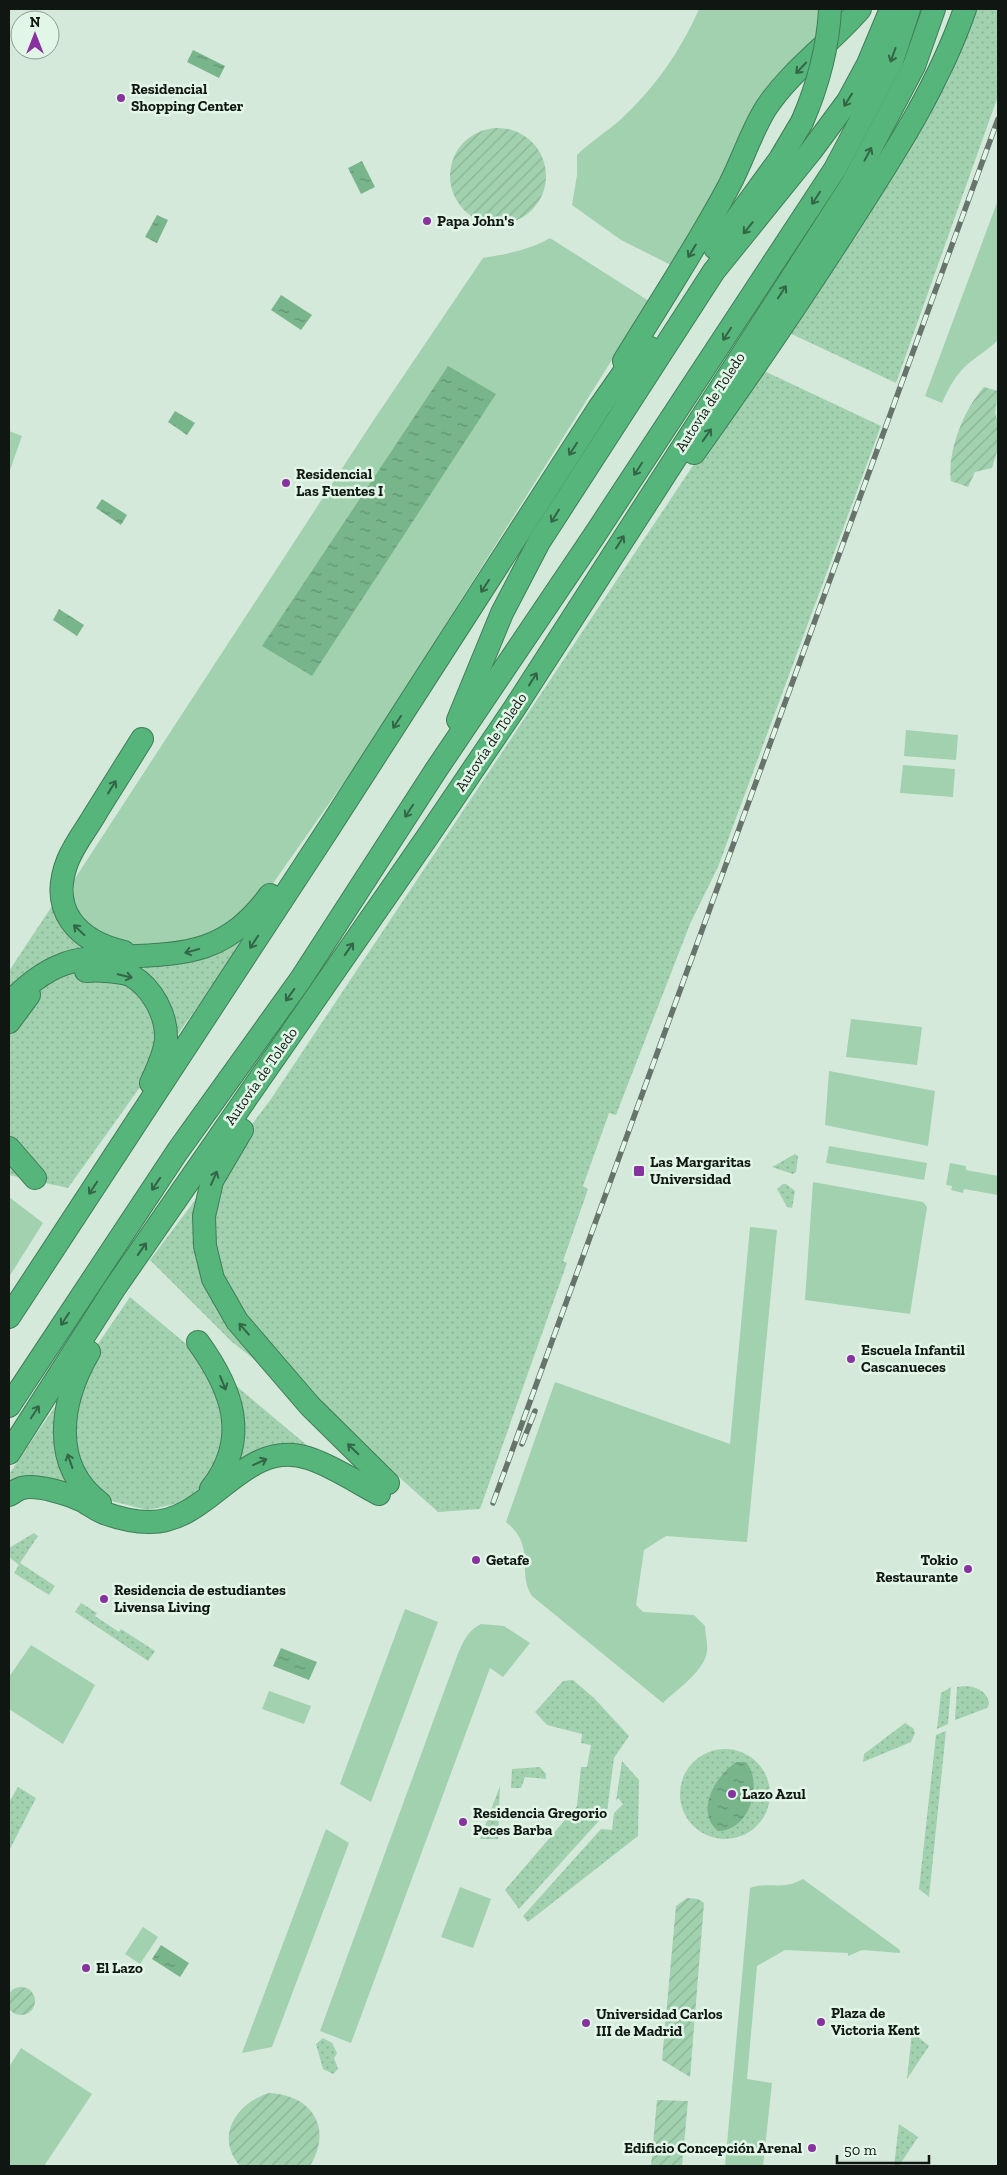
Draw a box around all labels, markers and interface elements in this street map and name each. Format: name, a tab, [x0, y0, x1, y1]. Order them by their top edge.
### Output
north arrow	[10, 10, 60, 60]
text: N	[30, 14, 41, 31]
one-way arrow	[888, 47, 897, 62]
one-way arrow	[795, 61, 807, 74]
place label: Residencial Shopping Center	[131, 80, 244, 115]
marker: Residencial Shopping Center	[115, 92, 127, 104]
one-way arrow	[842, 93, 853, 107]
one-way arrow	[864, 147, 873, 162]
one-way arrow	[811, 190, 821, 204]
place label: Papa John's	[437, 212, 514, 230]
marker: Papa John's	[421, 215, 433, 227]
one-way arrow	[743, 221, 754, 234]
one-way arrow	[686, 244, 696, 258]
one-way arrow	[777, 285, 787, 299]
one-way arrow	[722, 326, 732, 340]
street label: Autovía de Toledo	[671, 349, 749, 455]
one-way arrow	[702, 428, 712, 442]
one-way arrow	[567, 442, 578, 456]
one-way arrow	[633, 462, 643, 476]
place label: Residencial Las Fuentes I	[296, 465, 383, 500]
marker: Residencial Las Fuentes I	[280, 477, 292, 489]
one-way arrow	[550, 509, 560, 523]
one-way arrow	[615, 535, 625, 549]
one-way arrow	[479, 578, 489, 592]
one-way arrow	[527, 672, 538, 686]
street label: Autovía de Toledo	[451, 689, 531, 795]
one-way arrow	[392, 715, 402, 729]
one-way arrow	[108, 780, 118, 794]
one-way arrow	[404, 804, 414, 818]
one-way arrow	[73, 924, 86, 936]
one-way arrow	[249, 934, 259, 948]
one-way arrow	[344, 942, 354, 956]
one-way arrow	[184, 947, 200, 956]
one-way arrow	[117, 972, 133, 981]
one-way arrow	[285, 988, 295, 1002]
street label: Autovía de Toledo	[221, 1024, 301, 1128]
place label: Las Margaritas Universidad	[650, 1153, 751, 1188]
marker: Las Margaritas Universidad	[632, 1164, 646, 1178]
one-way arrow	[210, 1171, 220, 1186]
one-way arrow	[150, 1177, 160, 1191]
one-way arrow	[88, 1180, 98, 1194]
one-way arrow	[137, 1242, 147, 1256]
one-way arrow	[60, 1312, 70, 1326]
one-way arrow	[238, 1323, 250, 1336]
place label: Escuela Infantil Cascanueces	[861, 1341, 965, 1376]
marker: Escuela Infantil Cascanueces	[845, 1353, 857, 1365]
one-way arrow	[219, 1375, 228, 1390]
one-way arrow	[30, 1405, 40, 1419]
one-way arrow	[347, 1443, 360, 1455]
one-way arrow	[64, 1453, 74, 1469]
one-way arrow	[252, 1457, 267, 1467]
place label: Getafe	[486, 1551, 529, 1569]
place label: Tokio Restaurante	[876, 1551, 958, 1586]
marker: Getafe	[470, 1554, 482, 1566]
marker: Tokio Restaurante	[962, 1563, 974, 1575]
place label: Residencia de estudiantes Livensa Living	[114, 1581, 286, 1616]
marker: Residencia de estudiantes Livensa Living	[98, 1593, 110, 1605]
place label: Lazo Azul	[742, 1785, 806, 1803]
marker: Lazo Azul	[726, 1788, 738, 1800]
place label: Residencia Gregorio Peces Barba	[473, 1804, 607, 1839]
marker: Residencia Gregorio Peces Barba	[457, 1816, 469, 1828]
place label: El Lazo	[96, 1959, 143, 1977]
marker: El Lazo	[80, 1962, 92, 1974]
place label: Plaza de Victoria Kent	[831, 2004, 921, 2039]
place label: Universidad Carlos III de Madrid	[596, 2005, 723, 2040]
marker: Plaza de Victoria Kent	[815, 2016, 827, 2028]
marker: Universidad Carlos III de Madrid	[580, 2017, 592, 2029]
scale bar	[837, 2132, 930, 2164]
place label: Edificio Concepción Arenal	[624, 2139, 802, 2157]
text: 50 m	[844, 2141, 877, 2159]
marker: Edificio Concepción Arenal	[806, 2142, 818, 2154]

